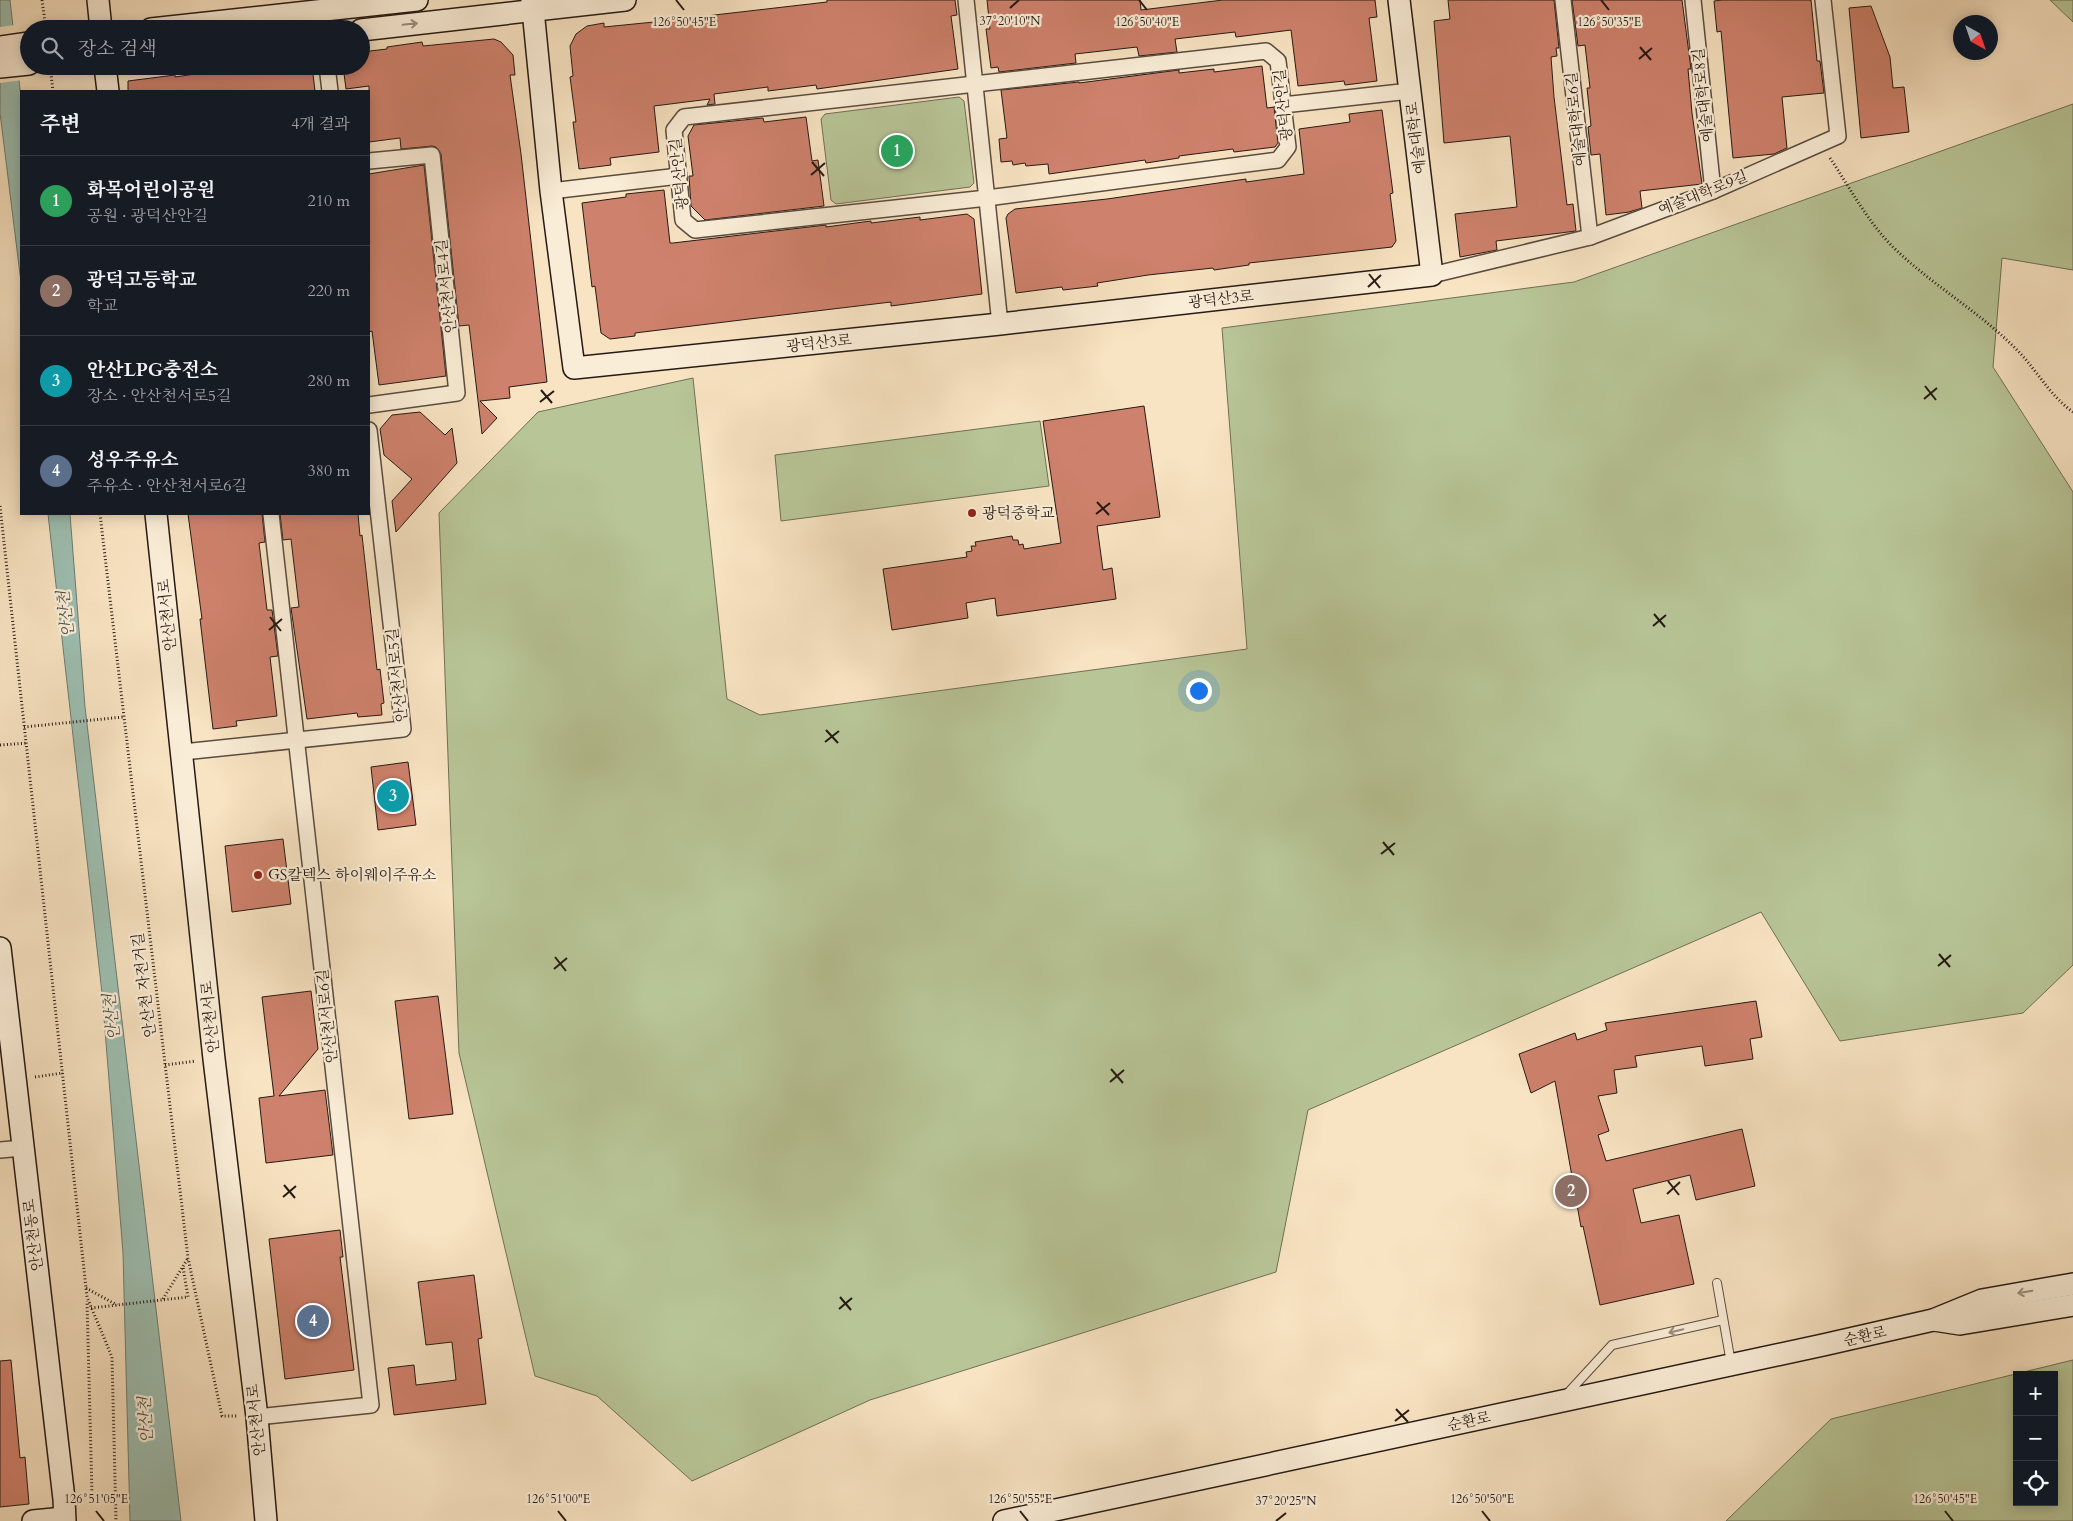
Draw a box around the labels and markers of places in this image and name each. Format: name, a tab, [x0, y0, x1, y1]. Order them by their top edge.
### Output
pin: 1	[881, 132, 913, 170]
place label: 광덕중학교	[982, 503, 1055, 523]
marker: 광덕중학교	[966, 507, 978, 519]
pin: 3	[377, 777, 409, 815]
place label: GS칼텍스 하이웨이주유소	[268, 865, 437, 885]
marker: GS칼텍스 하이웨이주유소	[252, 869, 264, 881]
pin: 2	[1555, 1172, 1587, 1210]
pin: 4	[297, 1302, 329, 1340]

